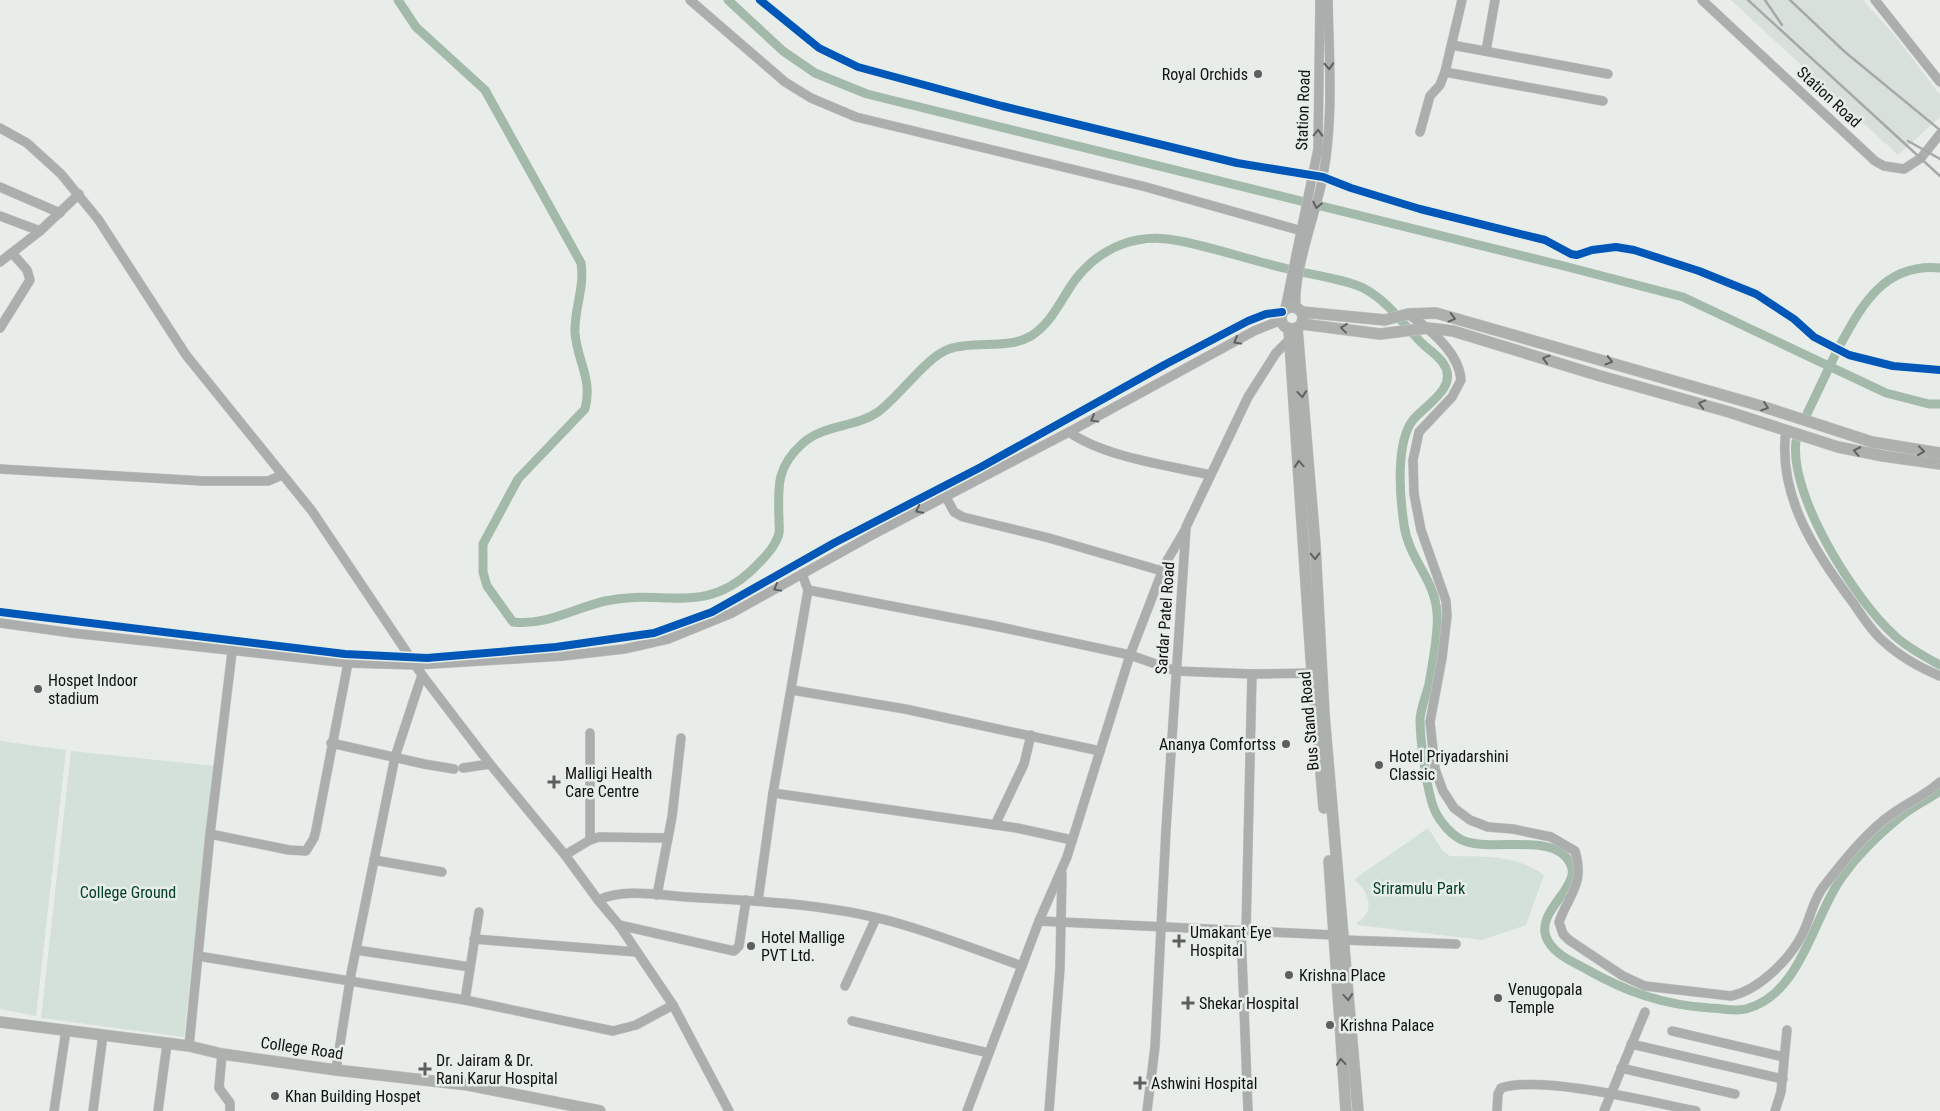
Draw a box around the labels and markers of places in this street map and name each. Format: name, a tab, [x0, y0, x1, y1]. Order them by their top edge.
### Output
place label: Royal Orchids	[1162, 65, 1248, 84]
marker: Royal Orchids	[1252, 68, 1264, 80]
place label: Hospet Indoor stadium	[48, 671, 138, 708]
marker: Hospet Indoor stadium	[32, 683, 44, 695]
place label: Ananya Comfortss	[1159, 735, 1276, 754]
marker: Ananya Comfortss	[1280, 738, 1292, 750]
place label: Hotel Priyadarshini Classic	[1389, 747, 1509, 784]
marker: Hotel Priyadarshini Classic	[1373, 759, 1385, 771]
place label: Malligi Health Care Centre	[565, 764, 652, 801]
marker: Malligi Health Care Centre	[547, 775, 561, 789]
place label: Umakant Eye Hospital	[1190, 923, 1272, 960]
place label: Hotel Mallige PVT Ltd.	[761, 928, 845, 965]
marker: Umakant Eye Hospital	[1172, 934, 1186, 948]
marker: Hotel Mallige PVT Ltd.	[745, 940, 757, 952]
place label: Krishna Place	[1299, 966, 1385, 985]
marker: Krishna Place	[1283, 969, 1295, 981]
place label: Venugopala Temple	[1508, 980, 1582, 1017]
marker: Venugopala Temple	[1492, 992, 1504, 1004]
place label: Shekar Hospital	[1199, 994, 1299, 1013]
marker: Shekar Hospital	[1181, 996, 1195, 1010]
place label: Krishna Palace	[1340, 1016, 1434, 1035]
marker: Krishna Palace	[1324, 1019, 1336, 1031]
place label: Dr. Jairam & Dr. Rani Karur Hospital	[436, 1051, 558, 1088]
marker: Dr. Jairam & Dr. Rani Karur Hospital	[418, 1062, 432, 1076]
place label: Ashwini Hospital	[1151, 1074, 1257, 1093]
marker: Ashwini Hospital	[1133, 1076, 1147, 1090]
place label: Khan Building Hospet	[285, 1087, 421, 1106]
marker: Khan Building Hospet	[269, 1090, 281, 1102]

